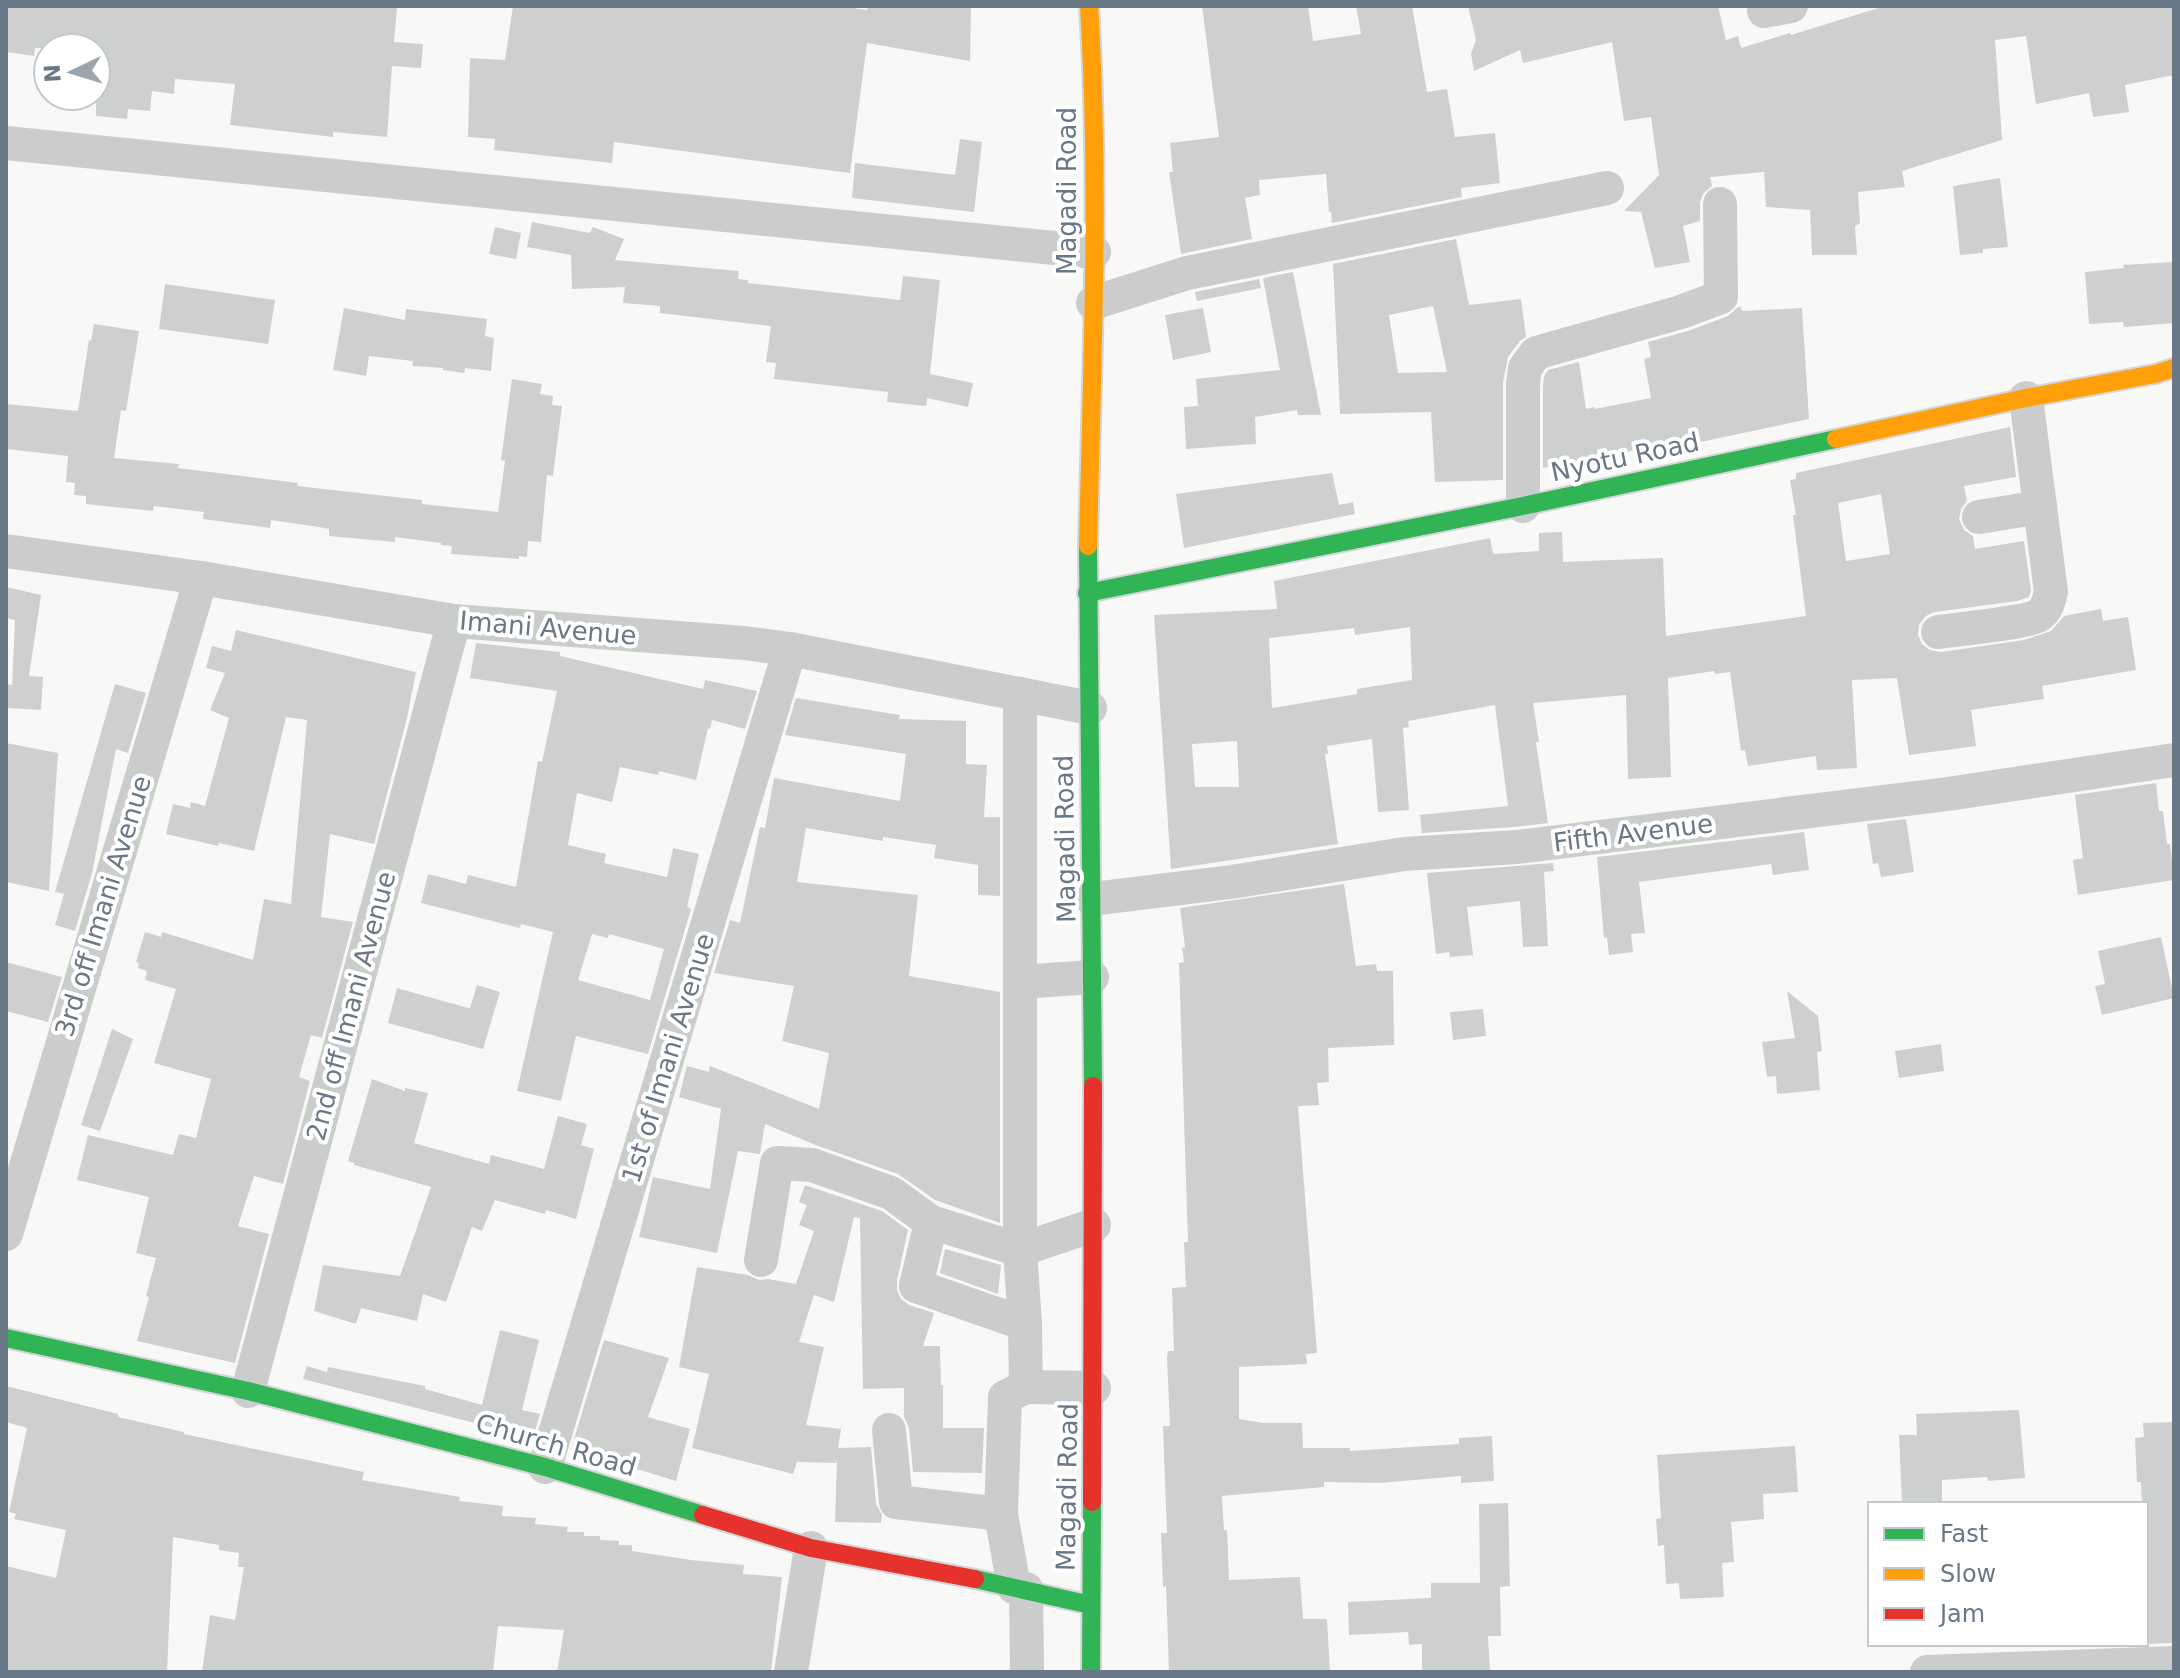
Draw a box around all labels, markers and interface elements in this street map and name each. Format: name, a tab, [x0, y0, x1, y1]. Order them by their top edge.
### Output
north arrow	[32, 32, 112, 112]
text: N	[39, 63, 66, 83]
street label: Magadi Road	[1052, 107, 1082, 275]
street label: Nyotu Road	[1548, 427, 1702, 487]
street label: Imani Avenue	[458, 605, 638, 651]
street label: Magadi Road	[1049, 755, 1081, 923]
street label: 3rd off Imani Avenue	[49, 772, 157, 1040]
street label: Fifth Avenue	[1552, 808, 1714, 858]
street label: 2nd off Imani Avenue	[301, 868, 401, 1144]
street label: 1st of Imani Avenue	[616, 930, 720, 1186]
street label: Magadi Road	[1051, 1403, 1083, 1571]
street label: Church Road	[472, 1408, 640, 1482]
legend	[1868, 1502, 2148, 1646]
text: Fast	[1940, 1520, 1988, 1548]
text: Slow	[1940, 1560, 1996, 1588]
text: Jam	[1938, 1600, 1985, 1628]

